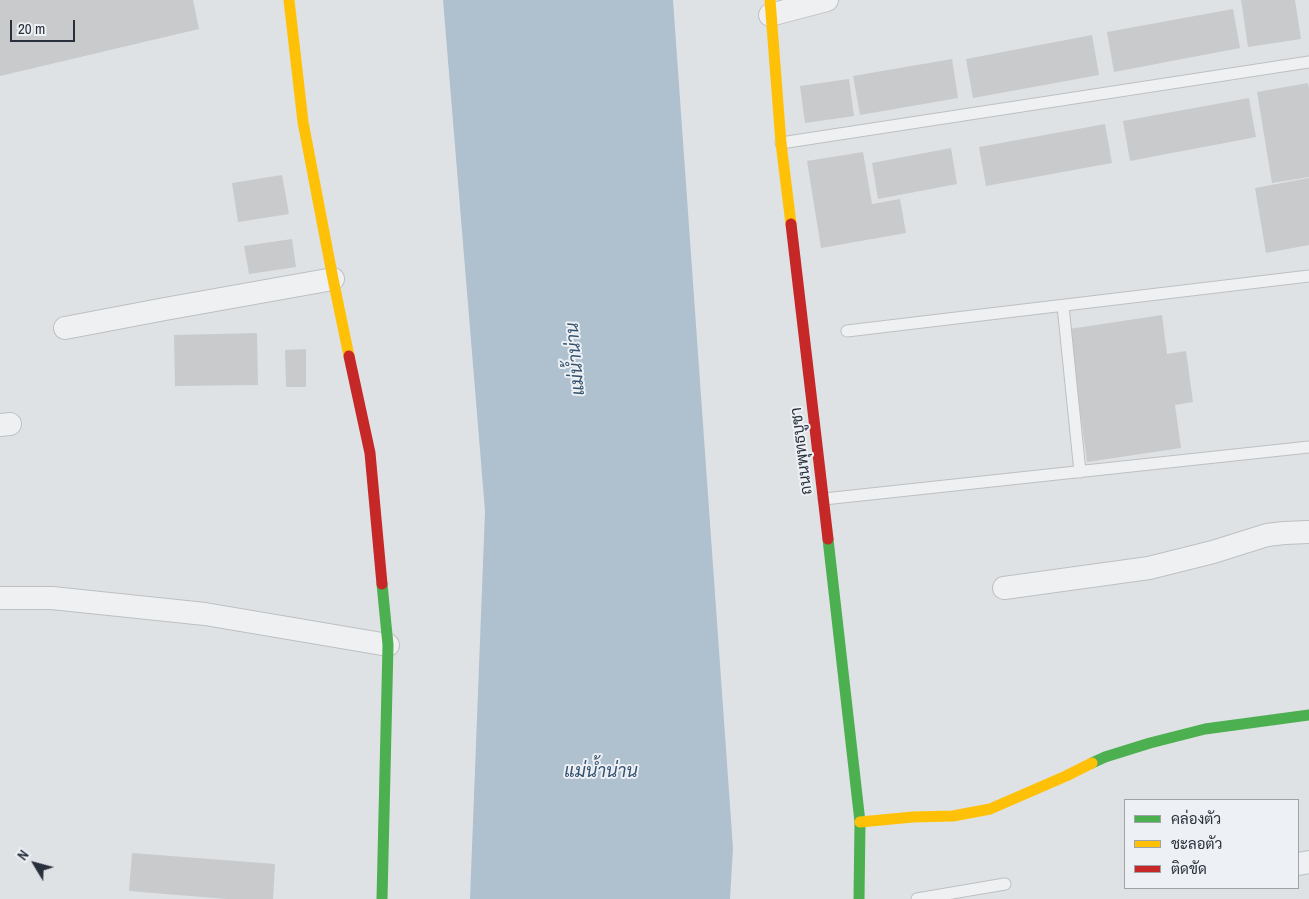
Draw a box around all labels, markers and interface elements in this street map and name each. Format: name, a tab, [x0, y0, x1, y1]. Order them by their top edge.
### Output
scale bar	[12, 10, 78, 42]
text: 20 m	[18, 18, 45, 39]
water label: แม่น้ำน่าน	[562, 322, 590, 396]
street label: ถนนพุทธบูชา	[787, 406, 817, 496]
water label: แม่น้ำน่าน	[564, 761, 638, 783]
legend	[1124, 799, 1299, 889]
text: คล่องตัว	[1171, 808, 1221, 829]
text: ชะลอตัว	[1171, 833, 1222, 854]
north arrow	[10, 839, 60, 889]
text: N	[13, 846, 33, 864]
text: ติดขัด	[1171, 858, 1207, 879]

